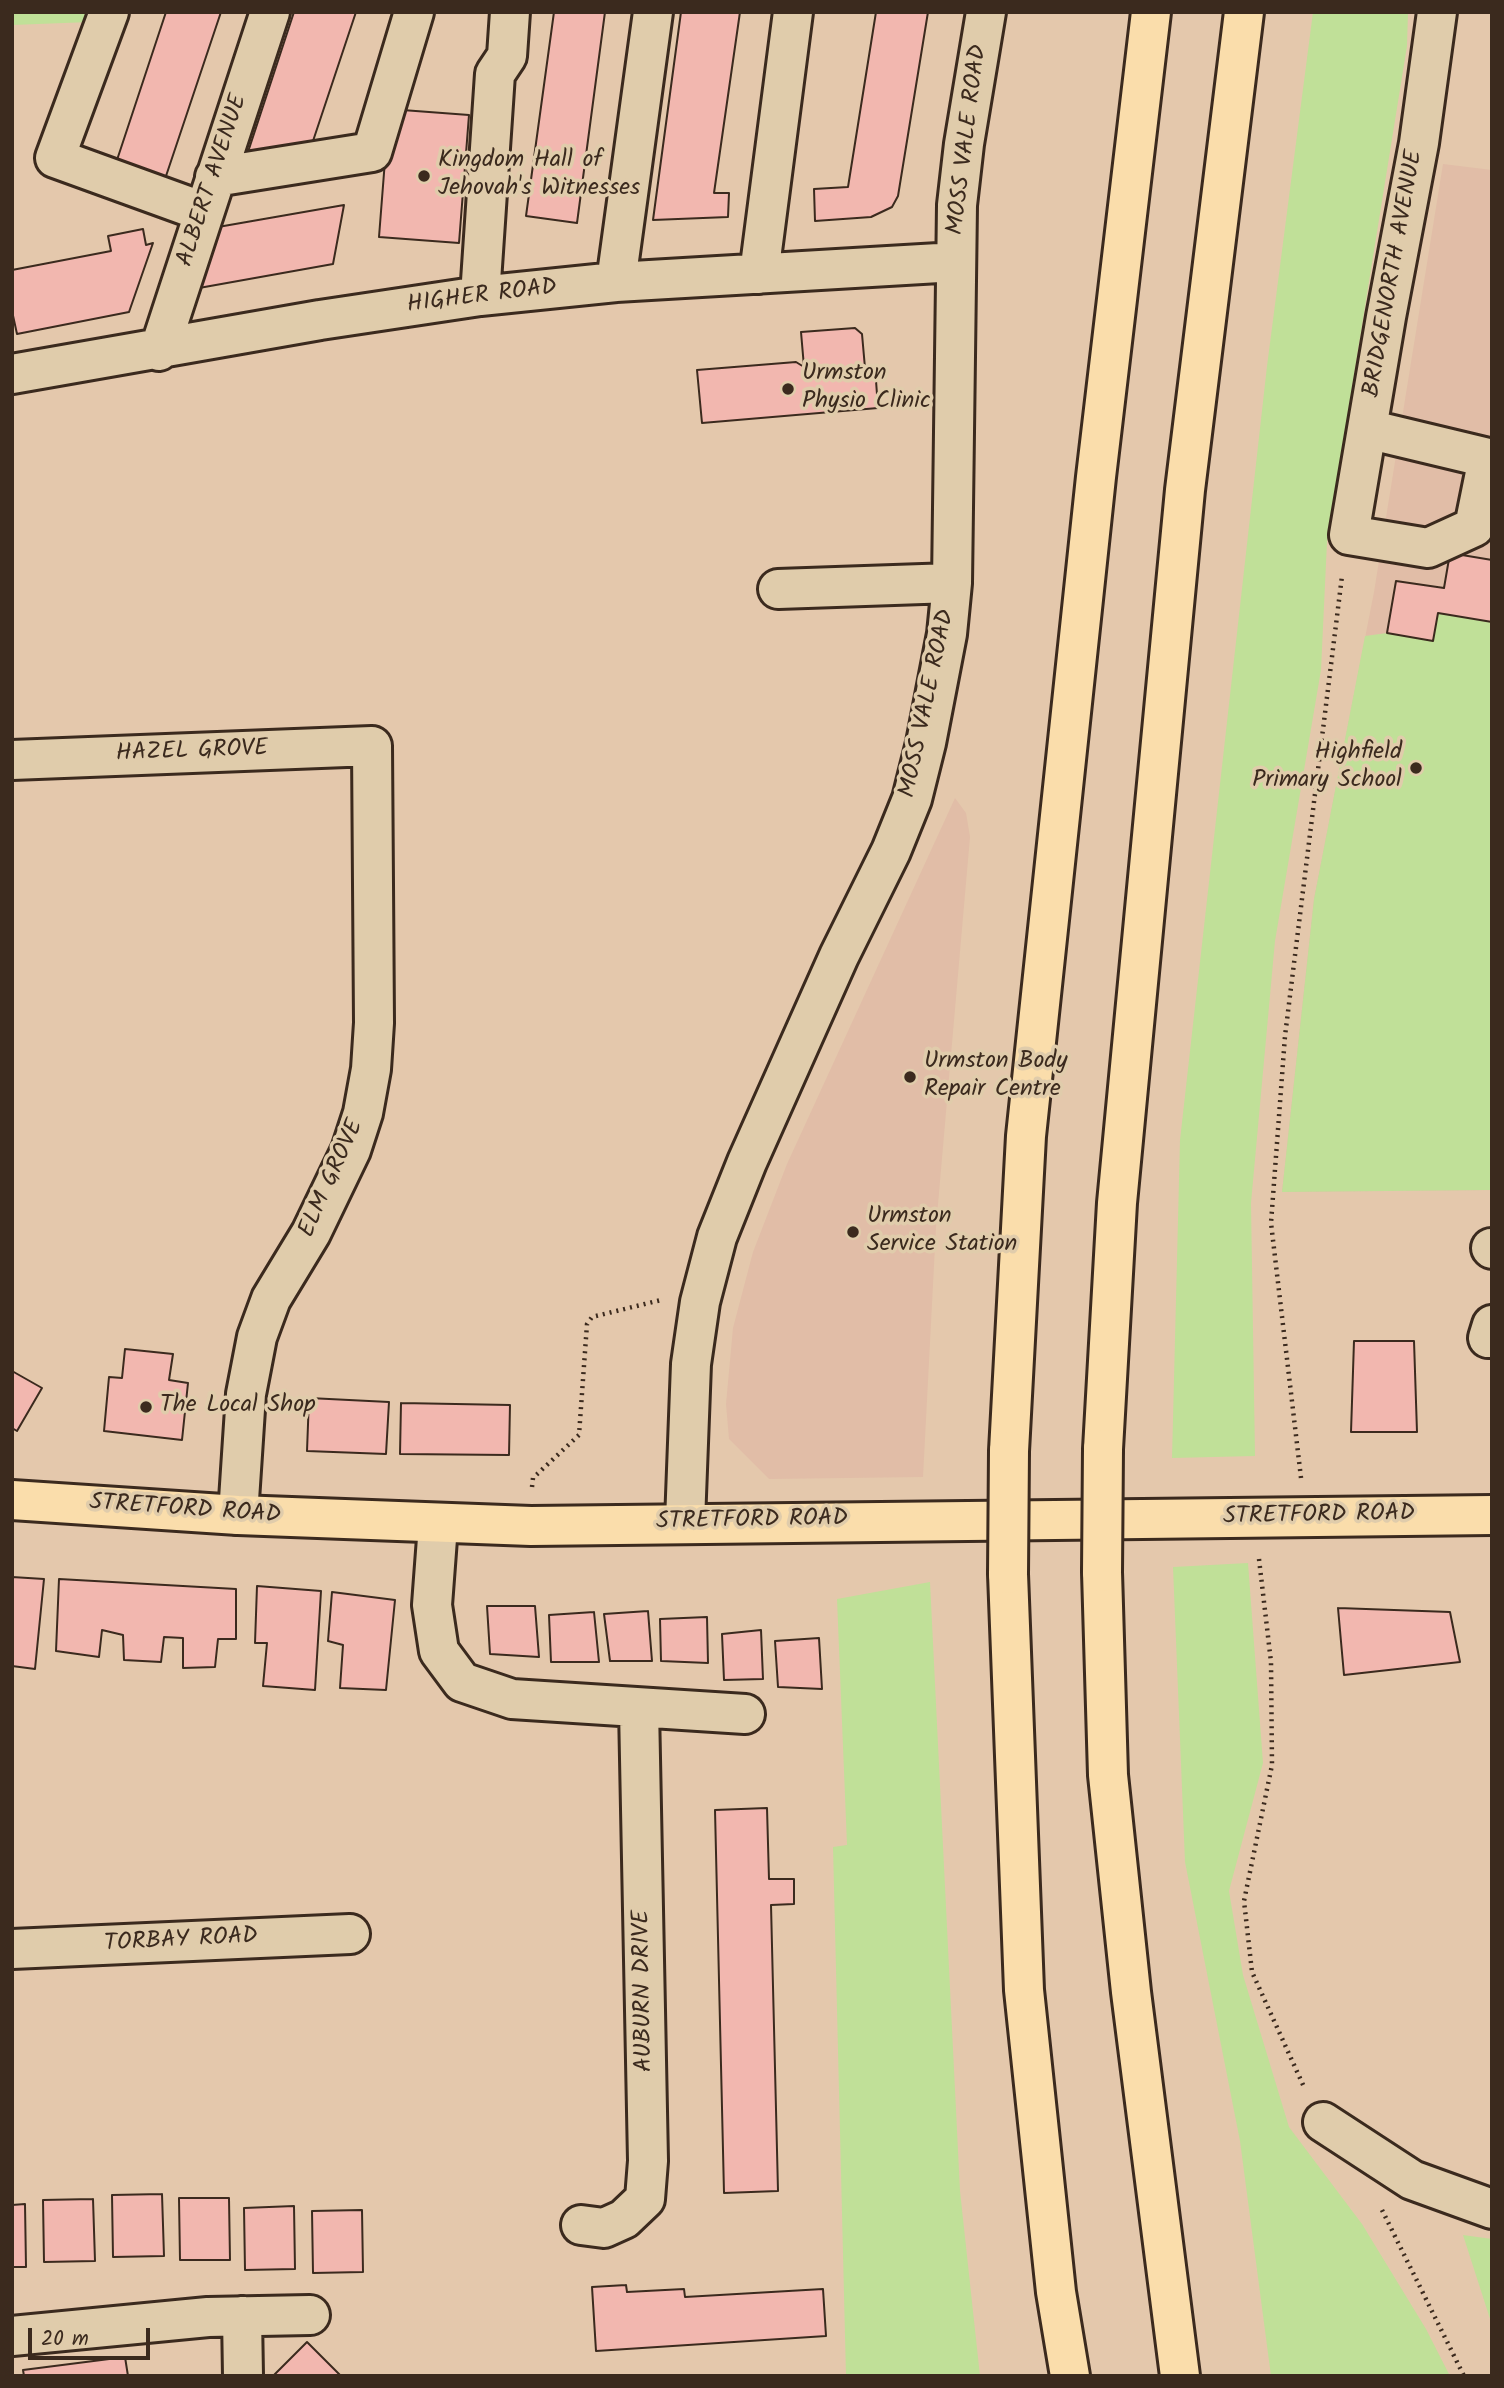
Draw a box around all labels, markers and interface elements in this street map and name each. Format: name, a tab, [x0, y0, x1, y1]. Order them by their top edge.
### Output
street label: MOSS VALE ROAD	[943, 43, 995, 237]
street label: ALBERT AVENUE	[173, 91, 255, 271]
place label: Kingdom Hall of Jehovah's Witnesses	[438, 148, 640, 204]
street label: BRIDGENORTH AVENUE	[1359, 148, 1431, 400]
marker: Kingdom Hall of Jehovah's Witnesses	[416, 168, 432, 184]
street label: HIGHER ROAD	[405, 275, 559, 321]
place label: Urmston Physio Clinic	[802, 361, 931, 417]
marker: Urmston Physio Clinic	[780, 381, 796, 397]
street label: MOSS VALE ROAD	[895, 607, 963, 801]
street label: HAZEL GROVE	[115, 736, 269, 770]
place label: Highfield Primary School	[1252, 740, 1402, 796]
marker: Highfield Primary School	[1408, 760, 1424, 776]
place label: Urmston Body Repair Centre	[924, 1049, 1068, 1105]
marker: Urmston Body Repair Centre	[902, 1069, 918, 1085]
street label: ELM GROVE	[294, 1116, 372, 1242]
place label: Urmston Service Station	[867, 1204, 1017, 1260]
marker: Urmston Service Station	[845, 1224, 861, 1240]
place label: The Local Shop	[160, 1393, 315, 1421]
marker: The Local Shop	[138, 1399, 154, 1415]
street label: STRETFORD ROAD	[88, 1490, 282, 1532]
street label: STRETFORD ROAD	[1223, 1501, 1415, 1533]
street label: STRETFORD ROAD	[656, 1506, 848, 1538]
street label: AUBURN DRIVE	[629, 1910, 661, 2072]
street label: TORBAY ROAD	[104, 1924, 258, 1960]
scale bar	[32, 2314, 154, 2358]
text: 20 m	[41, 2323, 89, 2356]

